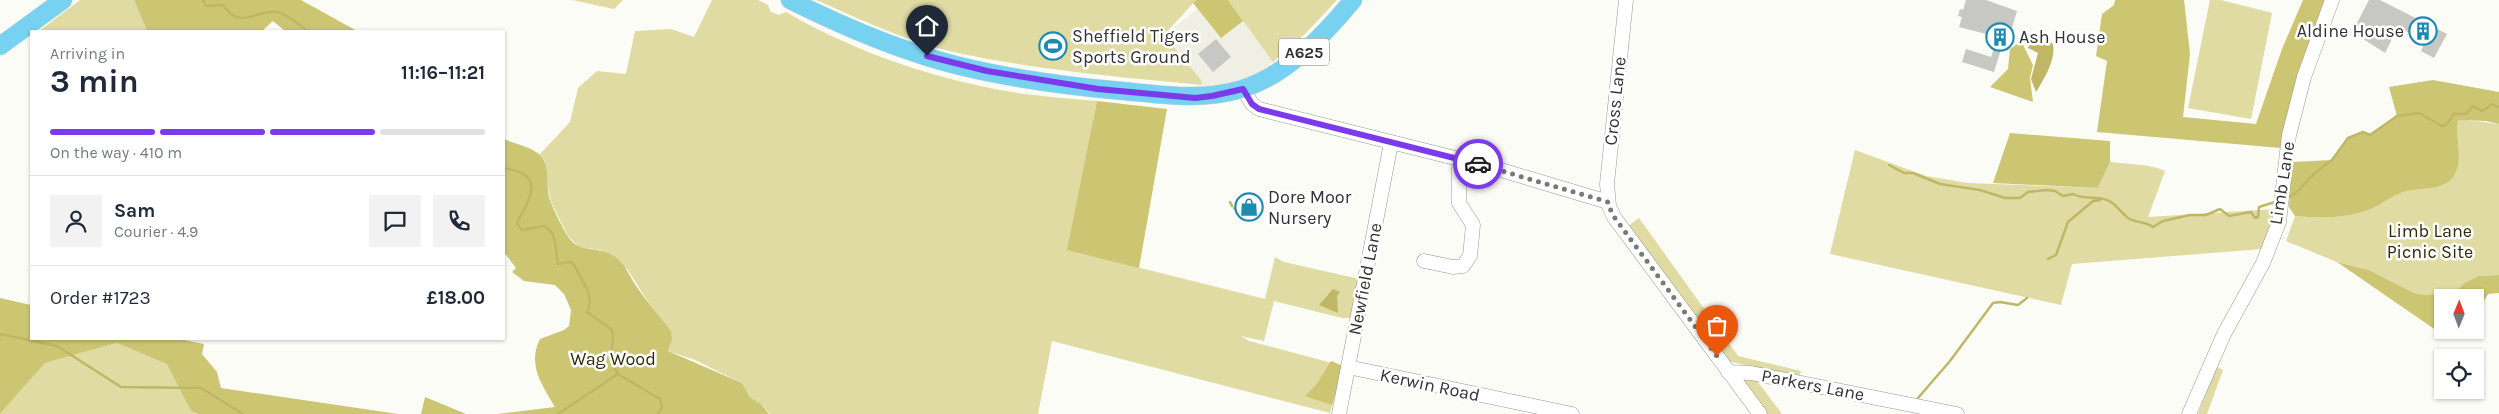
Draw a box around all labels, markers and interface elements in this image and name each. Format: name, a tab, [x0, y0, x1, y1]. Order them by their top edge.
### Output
pin	[906, 5, 948, 56]
icon: home	[913, 12, 941, 40]
building icon: Aldine House	[2408, 16, 2438, 46]
place label: Aldine House	[2297, 20, 2404, 42]
building icon: Ash House	[1985, 22, 2015, 52]
place label: Sheffield Tigers Sports Ground	[1072, 25, 1200, 68]
place label: Ash House	[2019, 26, 2105, 48]
sports icon: Sheffield Tigers Sports Ground	[1038, 31, 1068, 61]
road number: A625	[1279, 38, 1329, 66]
text: Arriving in	[50, 44, 125, 63]
street label: Cross Lane	[1599, 56, 1631, 146]
text: 11:16–11:21	[401, 62, 485, 84]
text: 3 min	[50, 63, 139, 100]
courier	[1453, 139, 1503, 189]
street label: Limb Lane	[2265, 140, 2299, 226]
text: On the way · 410 m	[50, 143, 182, 162]
icon: car	[1464, 150, 1492, 178]
place label: Dore Moor Nursery	[1268, 186, 1352, 229]
shop icon: Dore Moor Nursery	[1234, 192, 1264, 222]
button: person	[50, 195, 102, 247]
button: chat	[369, 195, 421, 247]
button: phone	[433, 195, 485, 247]
text: Sam	[114, 200, 155, 222]
park label: Limb Lane Picnic Site	[2387, 220, 2473, 263]
street label: Newfield Lane	[1343, 221, 1387, 337]
text: Courier · 4.9	[114, 222, 198, 241]
text: Order #1723	[50, 287, 151, 309]
text: £18.00	[426, 287, 485, 309]
north arrow	[2434, 289, 2484, 339]
map controls	[2434, 289, 2484, 399]
pin	[1696, 305, 1738, 356]
icon: bag	[1703, 312, 1731, 340]
park label: Wag Wood	[570, 348, 656, 370]
button: locate	[2434, 349, 2484, 399]
street label: Kerwin Road	[1378, 364, 1482, 406]
street label: Parkers Lane	[1760, 364, 1866, 406]

